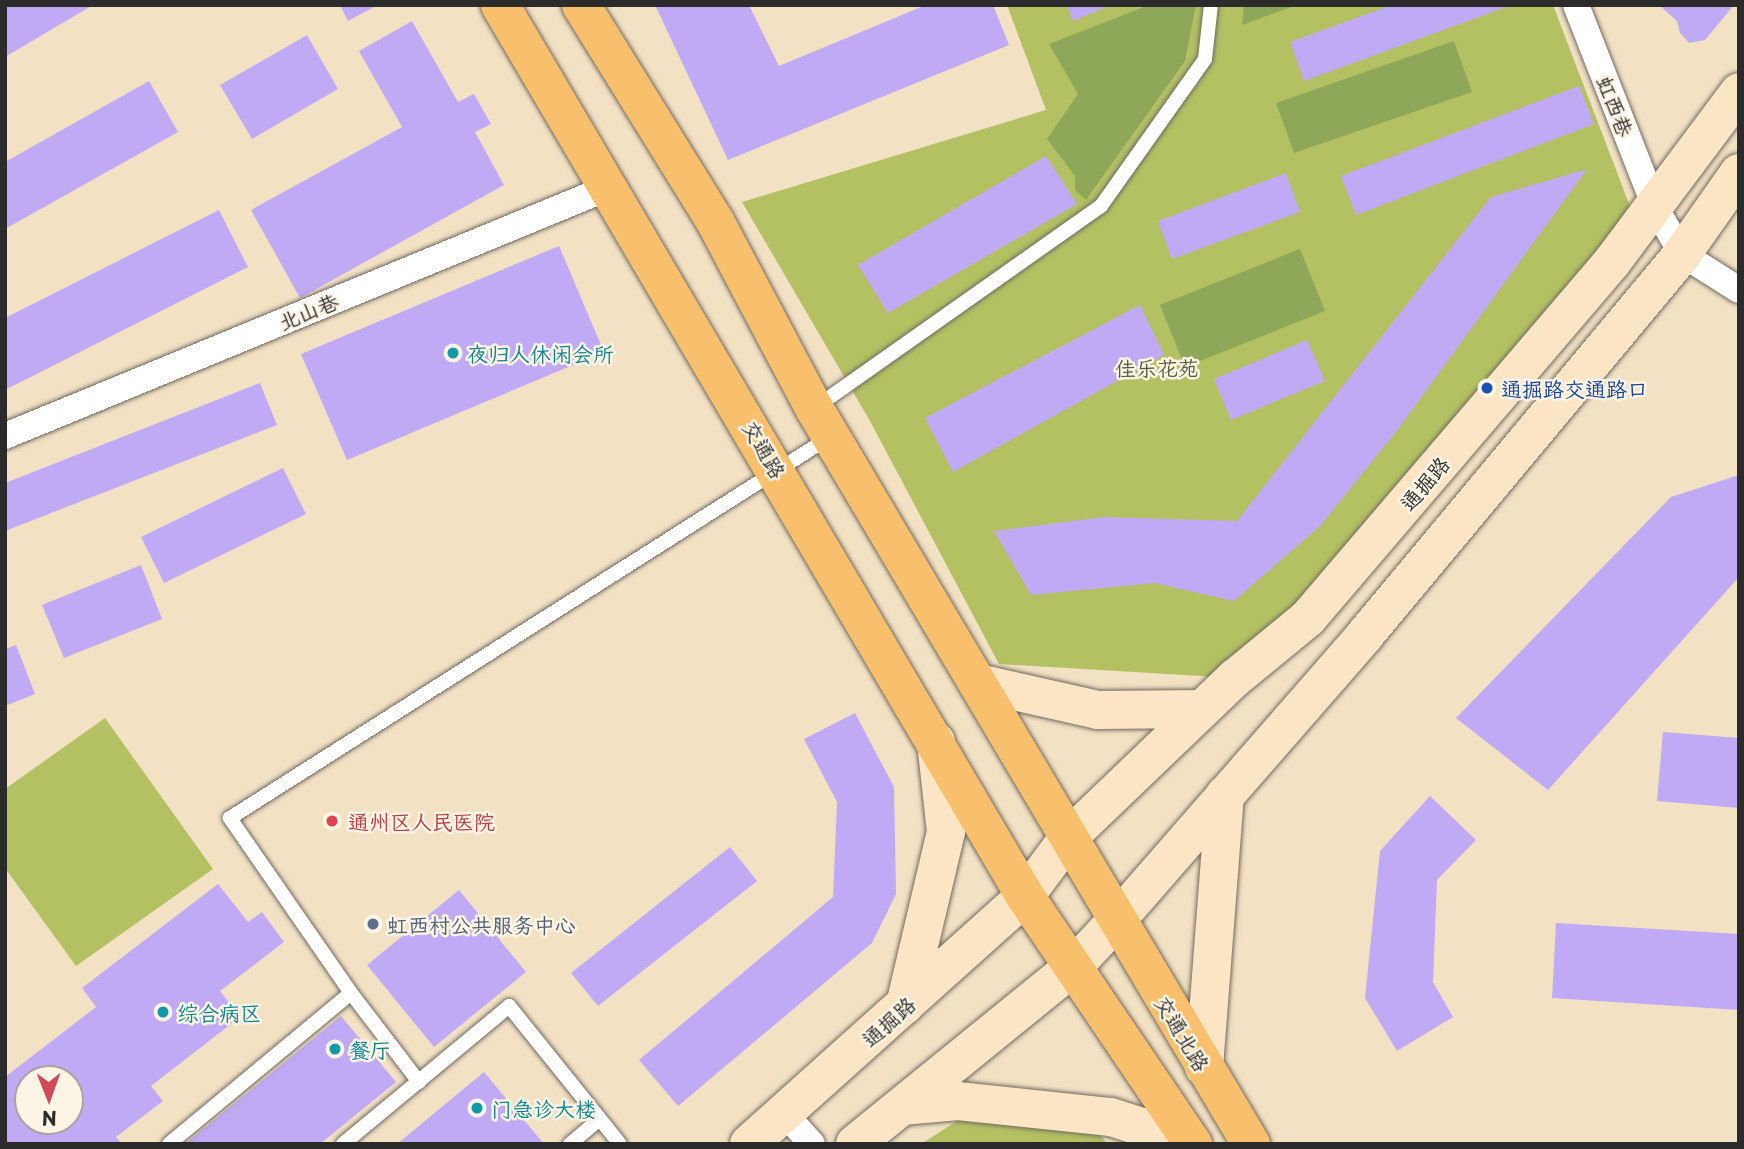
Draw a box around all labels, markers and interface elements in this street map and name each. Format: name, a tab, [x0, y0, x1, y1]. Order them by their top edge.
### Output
street label: 虹西巷	[1593, 72, 1639, 140]
street label: 北山巷	[274, 288, 342, 334]
place label: 夜归人休闲会所	[467, 340, 614, 366]
marker: 夜归人休闲会所	[445, 345, 461, 361]
park label: 佳乐花苑	[1115, 354, 1199, 380]
place label: 通掘路交通路口	[1501, 375, 1648, 401]
marker: 通掘路交通路口	[1479, 380, 1495, 396]
street label: 交通路	[738, 415, 792, 483]
street label: 通掘路	[1394, 451, 1454, 515]
place label: 通州区人民医院	[348, 808, 495, 834]
marker: 通州区人民医院	[322, 811, 342, 831]
place label: 虹西村公共服务中心	[387, 911, 576, 937]
marker: 虹西村公共服务中心	[365, 916, 381, 932]
street label: 通掘路	[856, 991, 920, 1051]
street label: 交通北路	[1151, 991, 1215, 1075]
place label: 综合病区	[177, 999, 261, 1025]
marker: 综合病区	[155, 1004, 171, 1020]
place label: 餐厅	[349, 1036, 391, 1062]
marker: 餐厅	[327, 1041, 343, 1057]
north arrow	[14, 1065, 84, 1135]
place label: 门急诊大楼	[491, 1095, 596, 1121]
marker: 门急诊大楼	[469, 1100, 485, 1116]
text: N	[42, 1105, 57, 1133]

